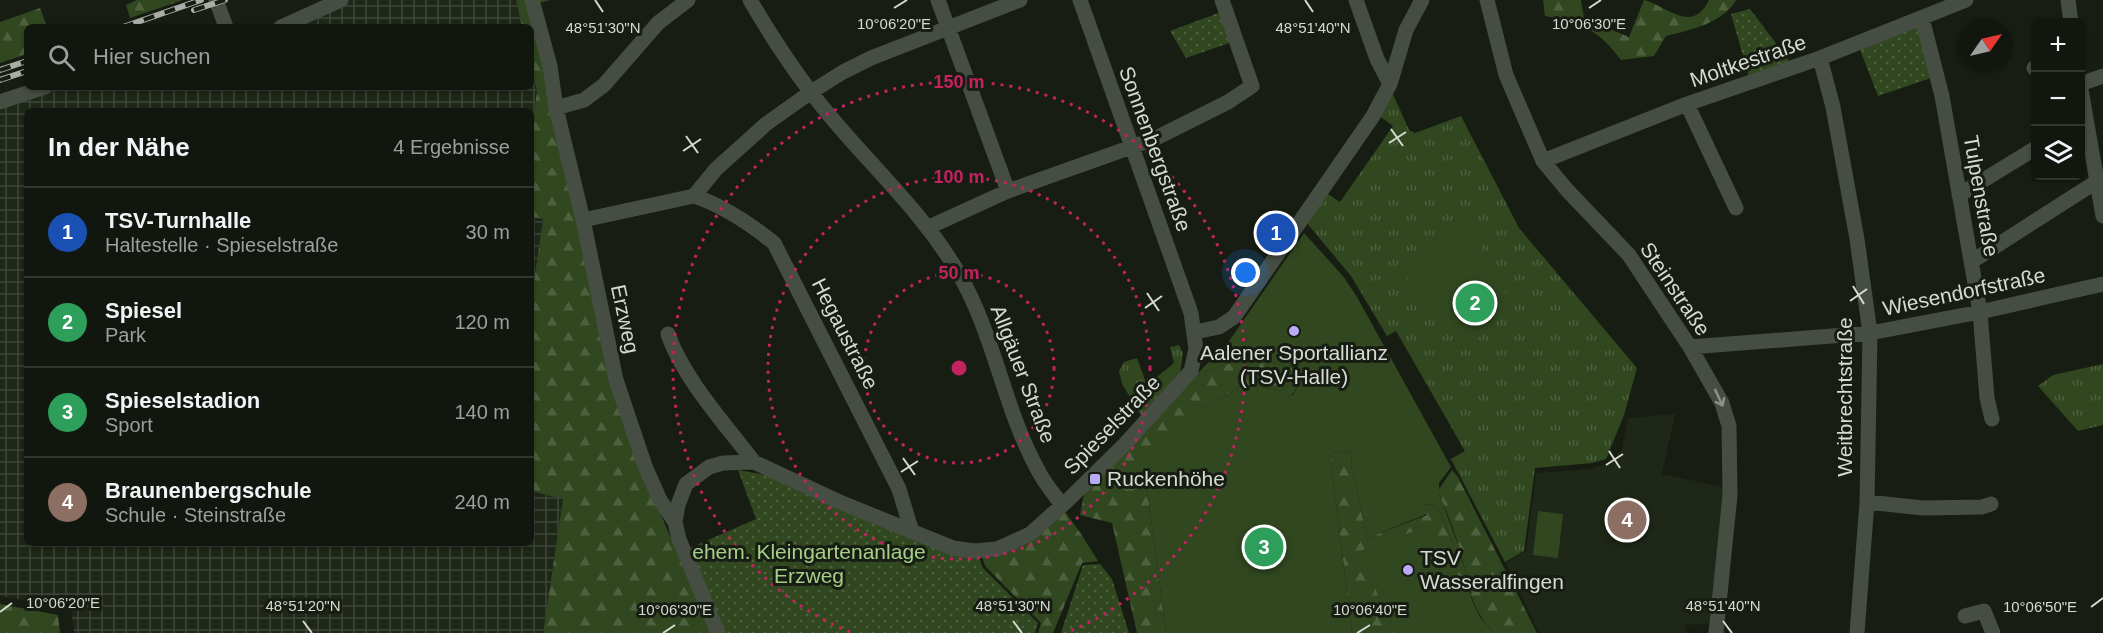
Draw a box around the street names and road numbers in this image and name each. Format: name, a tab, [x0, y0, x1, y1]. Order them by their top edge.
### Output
street label: Moltkestraße	[1687, 30, 1809, 91]
street label: Sonnenbergstraße	[1115, 63, 1196, 234]
street label: Tulpenstraße	[1959, 133, 2003, 258]
street label: Steinstraße	[1636, 238, 1715, 340]
street label: Wiesendorfstraße	[1880, 263, 2047, 320]
street label: Hegaustraße	[808, 274, 883, 393]
street label: Erzweg	[607, 282, 644, 356]
street label: Allgäuer Straße	[987, 302, 1060, 446]
street label: Weitbrechtstraße	[1833, 317, 1856, 477]
street label: Spieselstraße	[1059, 370, 1165, 479]

